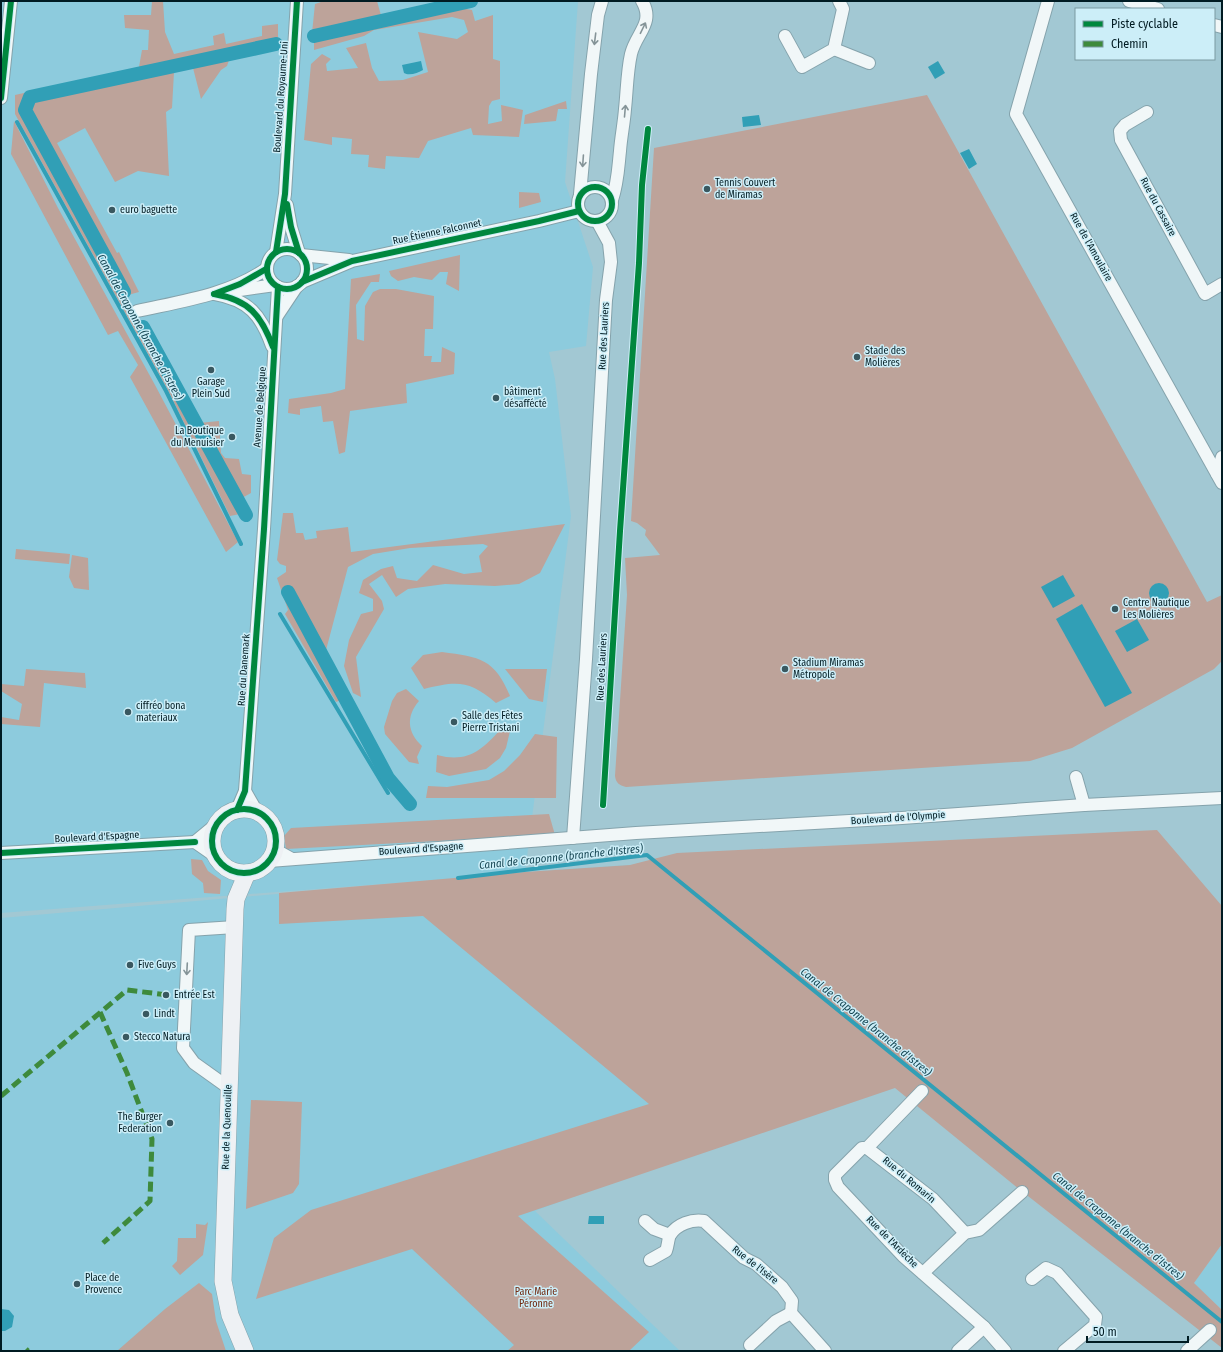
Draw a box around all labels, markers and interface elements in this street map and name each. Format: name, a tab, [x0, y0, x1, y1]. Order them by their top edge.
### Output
legend	[1075, 8, 1215, 60]
text: Piste cyclable	[1111, 17, 1178, 31]
one-way arrow	[640, 23, 647, 35]
one-way arrow	[591, 32, 599, 45]
text: Chemin	[1111, 37, 1148, 51]
street label: Boulevard du Royaume-Uni	[271, 41, 291, 153]
one-way arrow	[622, 105, 629, 118]
one-way arrow	[580, 154, 587, 167]
street label: Rue du Cassaire	[1138, 176, 1179, 238]
place label: Tennis Couvert de Miramas	[715, 177, 776, 201]
marker: Tennis Couvert de Miramas	[702, 184, 712, 194]
place label: euro baguette	[120, 204, 177, 216]
marker: euro baguette	[107, 205, 117, 215]
street label: Rue de l'Amoulaire	[1067, 211, 1115, 283]
street label: Rue Étienne Falconnet	[391, 215, 483, 247]
water label: Canal de Craponne (branche d'Istres)	[94, 252, 186, 403]
street label: Rue des Lauriers	[596, 302, 612, 370]
place label: Stade des Molières	[865, 345, 905, 369]
marker: Stade des Molières	[852, 352, 862, 362]
marker: Garage Plein Sud	[206, 365, 216, 375]
street label: Avenue de Belgique	[251, 366, 269, 448]
place label: Garage Plein Sud	[192, 376, 230, 400]
place label: bâtiment désaffécté	[504, 386, 547, 410]
marker: bâtiment désaffécté	[491, 393, 501, 403]
place label: La Boutique du Menuisier	[171, 425, 225, 449]
marker: La Boutique du Menuisier	[227, 432, 237, 442]
place label: Centre Nautique Les Molières	[1123, 597, 1189, 621]
marker: Centre Nautique Les Molières	[1110, 604, 1120, 614]
street label: Rue du Danemark	[235, 633, 253, 707]
street label: Rue des Lauriers	[594, 633, 610, 701]
place label: Stadium Miramas Métropole	[793, 657, 864, 681]
marker: Stadium Miramas Métropole	[780, 664, 790, 674]
place label: ciffréo bona materiaux	[136, 700, 186, 724]
marker: ciffréo bona materiaux	[123, 707, 133, 717]
place label: Salle des Fêtes Pierre Tristani	[462, 710, 523, 734]
marker: Salle des Fêtes Pierre Tristani	[449, 717, 459, 727]
street label: Boulevard de l'Olympie	[850, 809, 946, 827]
street label: Boulevard d'Espagne	[54, 829, 140, 845]
street label: Boulevard d'Espagne	[378, 840, 464, 858]
water label: Canal de Craponne (branche d'Istres)	[478, 842, 644, 872]
place label: Five Guys	[138, 959, 176, 971]
marker: Five Guys	[125, 960, 135, 970]
one-way arrow	[184, 962, 191, 975]
water label: Canal de Craponne (branche d'Istres)	[798, 965, 935, 1079]
place label: Entrée Est	[174, 989, 215, 1001]
marker: Entrée Est	[161, 990, 171, 1000]
place label: Lindt	[154, 1008, 176, 1020]
marker: Lindt	[141, 1009, 151, 1019]
place label: Stecco Natura	[134, 1031, 190, 1043]
marker: Stecco Natura	[121, 1032, 131, 1042]
street label: Rue de la Quenouille	[220, 1084, 234, 1170]
place label: The Burger Federation	[118, 1111, 163, 1135]
marker: The Burger Federation	[165, 1118, 175, 1128]
street label: Rue du Romarin	[880, 1154, 938, 1206]
water label: Canal de Craponne (branche d'Istres)	[1050, 1169, 1187, 1283]
street label: Rue de l'Ardèche	[864, 1214, 920, 1270]
street label: Rue de l'Isère	[730, 1243, 780, 1287]
place label: Place de Provence	[85, 1272, 122, 1296]
marker: Place de Provence	[72, 1279, 82, 1289]
park label: Parc Marie Péronne	[515, 1286, 557, 1310]
scale bar	[1087, 1318, 1188, 1344]
text: 50 m	[1093, 1325, 1117, 1339]

